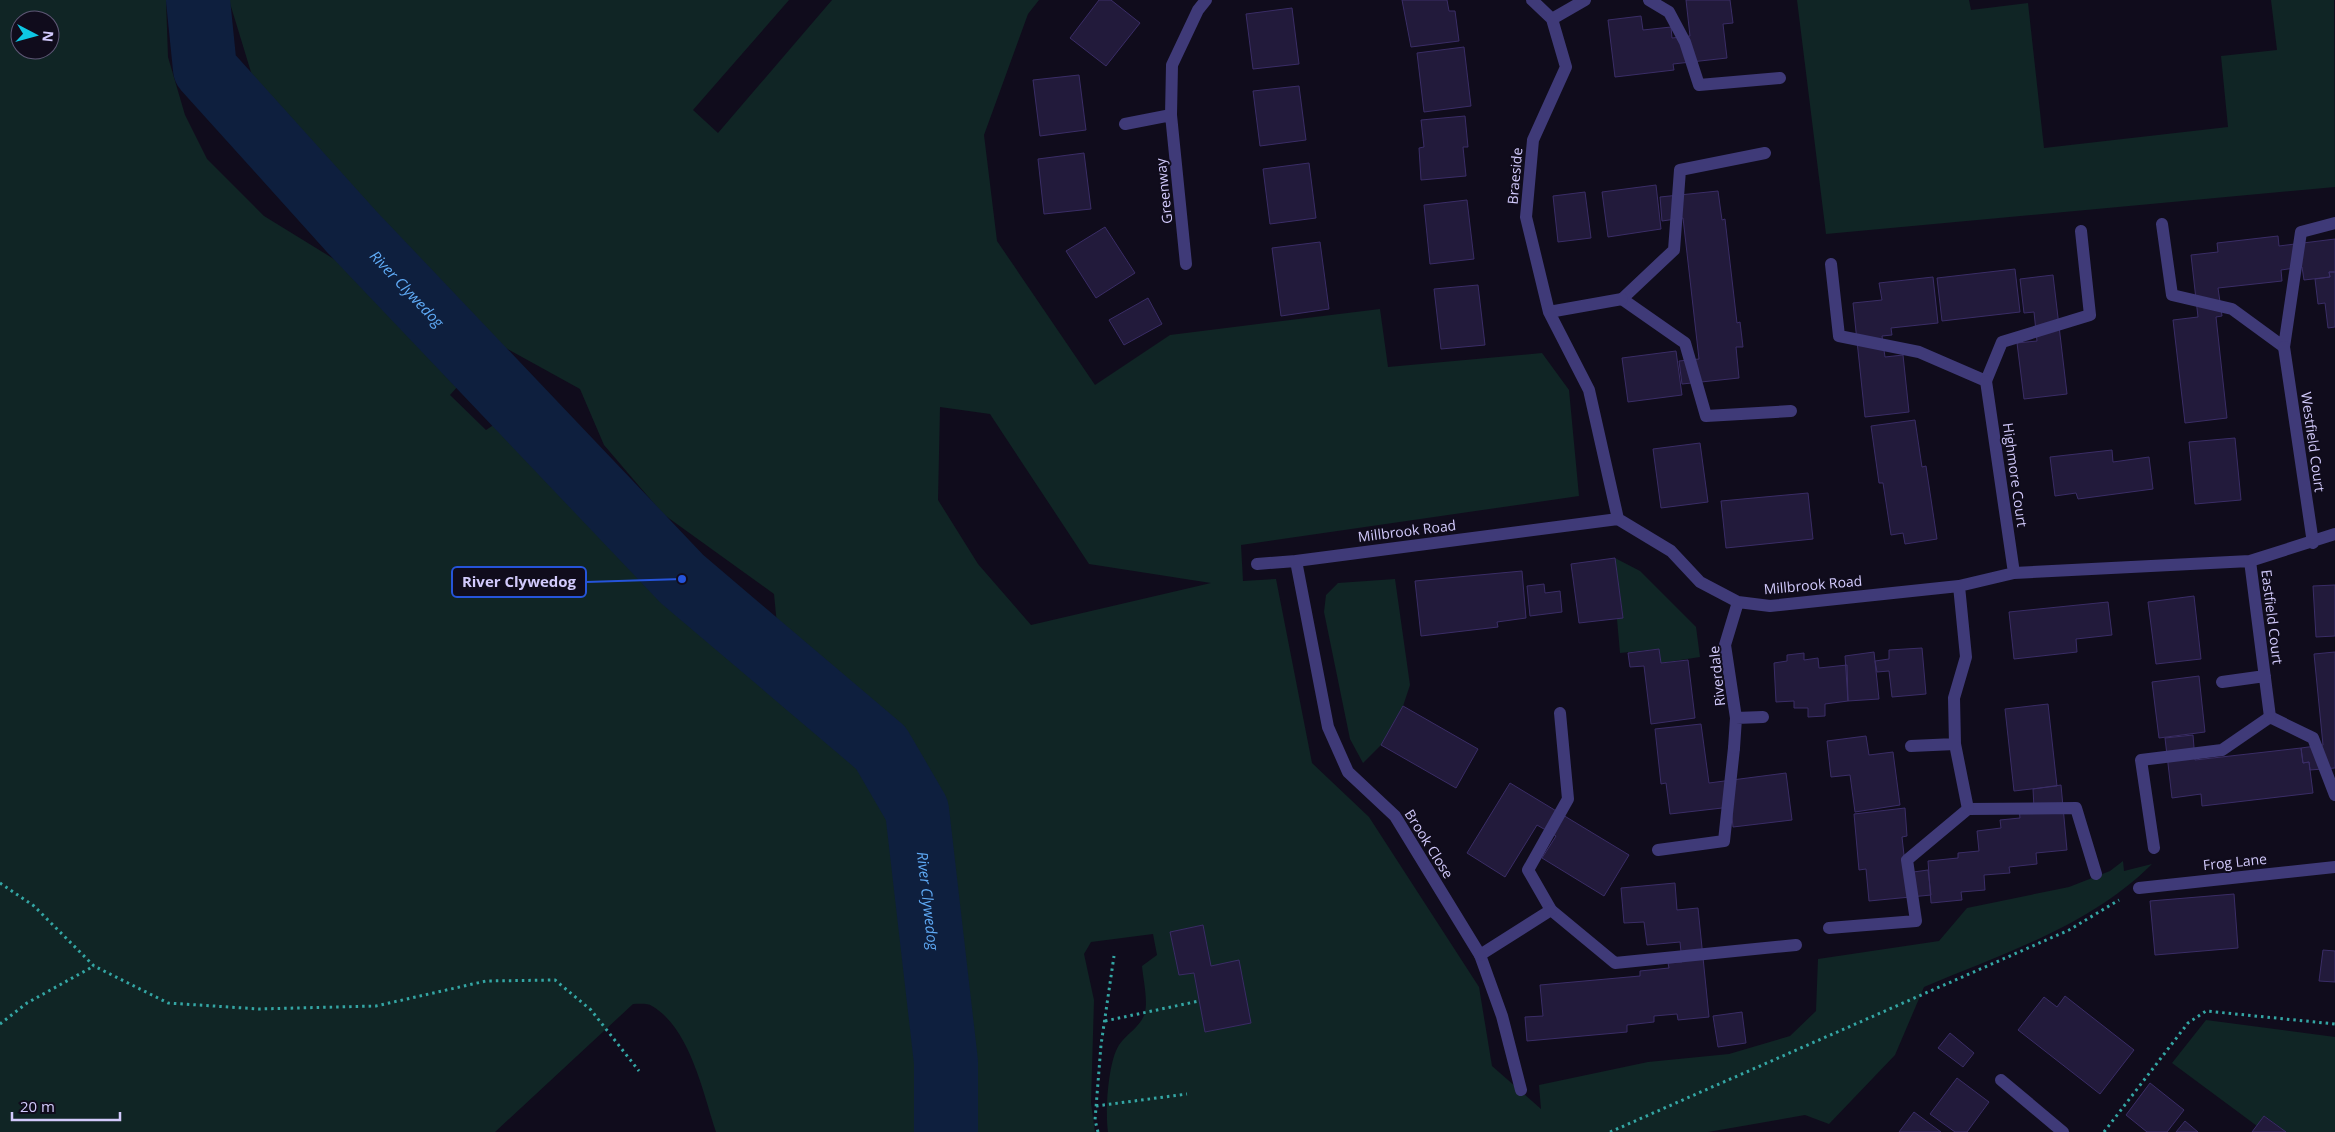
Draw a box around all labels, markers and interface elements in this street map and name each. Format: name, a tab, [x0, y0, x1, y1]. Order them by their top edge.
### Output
north arrow	[10, 10, 60, 60]
text: N	[38, 30, 58, 43]
street label: Braeside	[1503, 147, 1526, 205]
street label: Greenway	[1151, 156, 1176, 225]
water label: River Clywedog	[366, 246, 450, 332]
street label: Westfield Court	[2297, 391, 2330, 493]
street label: Highmore Court	[1999, 422, 2032, 528]
street label: Millbrook Road	[1357, 515, 1457, 546]
callout: River Clywedog	[452, 567, 586, 597]
street label: Eastfield Court	[2257, 568, 2288, 666]
text: River Clywedog	[462, 571, 577, 591]
street label: Millbrook Road	[1763, 571, 1863, 598]
street label: Riverdale	[1704, 645, 1729, 707]
street label: Brook Close	[1401, 806, 1458, 882]
street label: Frog Lane	[2202, 849, 2268, 874]
water label: River Clywedog	[913, 850, 944, 952]
scale bar	[12, 1090, 120, 1122]
text: 20 m	[20, 1096, 55, 1116]

